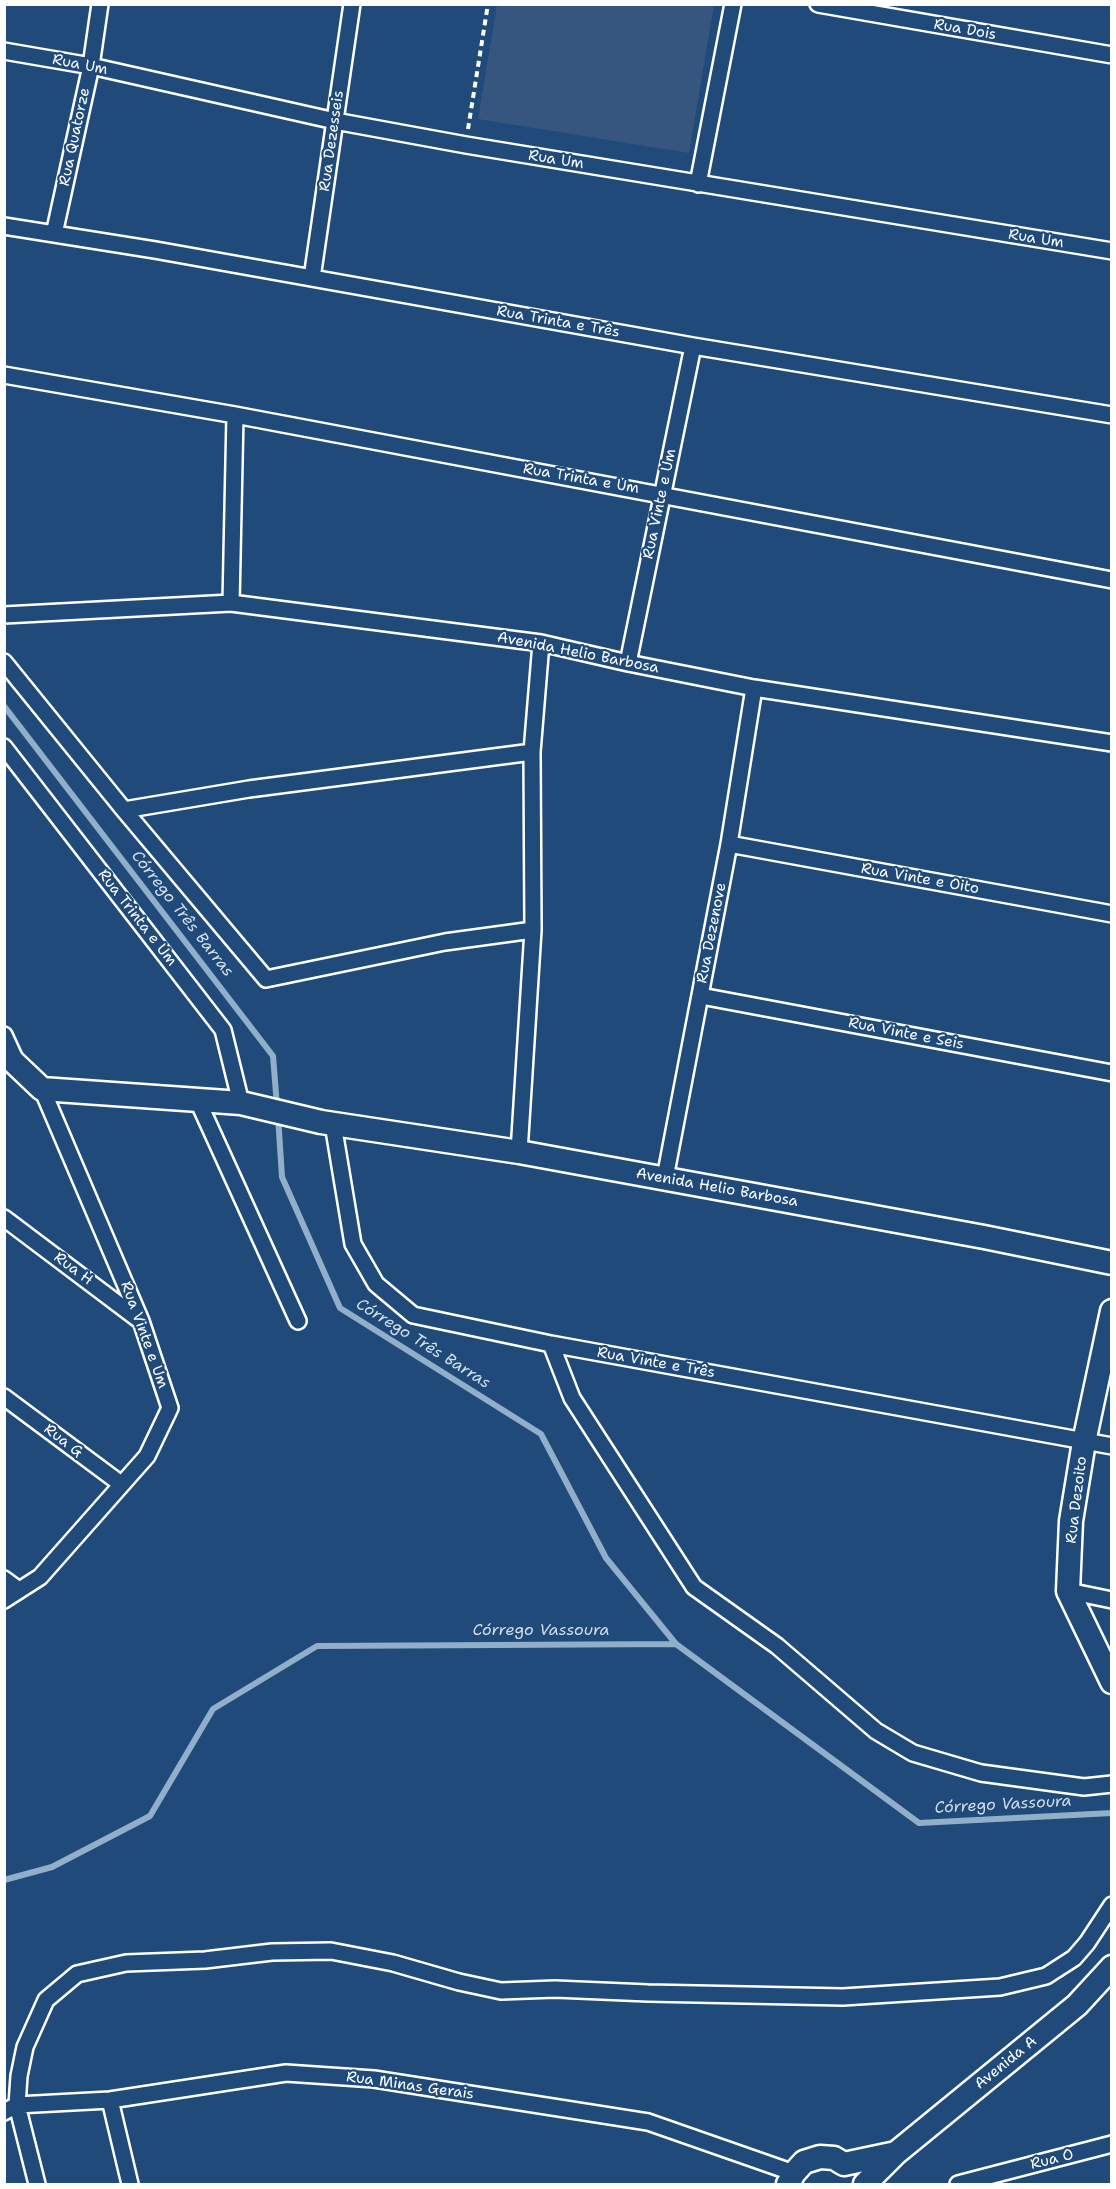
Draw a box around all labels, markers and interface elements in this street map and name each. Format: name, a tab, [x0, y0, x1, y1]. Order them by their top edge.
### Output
street label: Rua Dois	[932, 16, 998, 44]
street label: Rua Um	[51, 51, 109, 79]
street label: Rua Quatorze	[56, 86, 94, 188]
street label: Rua Dezesseis	[316, 89, 348, 193]
street label: Rua Um	[527, 147, 585, 173]
street label: Rua Um	[1007, 226, 1065, 252]
street label: Rua Trinta e Três	[495, 302, 621, 342]
street label: Rua Vinte e Um	[640, 447, 680, 561]
street label: Rua Trinta e Um	[522, 460, 640, 498]
street label: Avenida Helio Barbosa	[496, 628, 660, 678]
water label: Córrego Três Barras	[127, 847, 237, 981]
street label: Rua Vinte e Oito	[860, 860, 980, 898]
street label: Rua Trinta e Um	[94, 866, 180, 970]
street label: Rua Dezenove	[693, 881, 731, 985]
street label: Rua Vinte e Seis	[847, 1014, 965, 1054]
street label: Avenida Helio Barbosa	[635, 1165, 799, 1211]
street label: Rua H	[50, 1249, 96, 1289]
street label: Rua Vinte e Um	[116, 1279, 172, 1391]
water label: Córrego Três Barras	[352, 1295, 494, 1393]
street label: Rua Vinte e Três	[596, 1344, 716, 1382]
street label: Rua G	[40, 1420, 86, 1462]
street label: Rua Dezoito	[1063, 1455, 1091, 1545]
water label: Córrego Vassoura	[472, 1621, 610, 1641]
water label: Córrego Vassoura	[934, 1792, 1072, 1818]
street label: Avenida A	[971, 2032, 1041, 2094]
street label: Rua Minas Gerais	[345, 2068, 475, 2104]
street label: Rua O	[1029, 2146, 1075, 2174]

